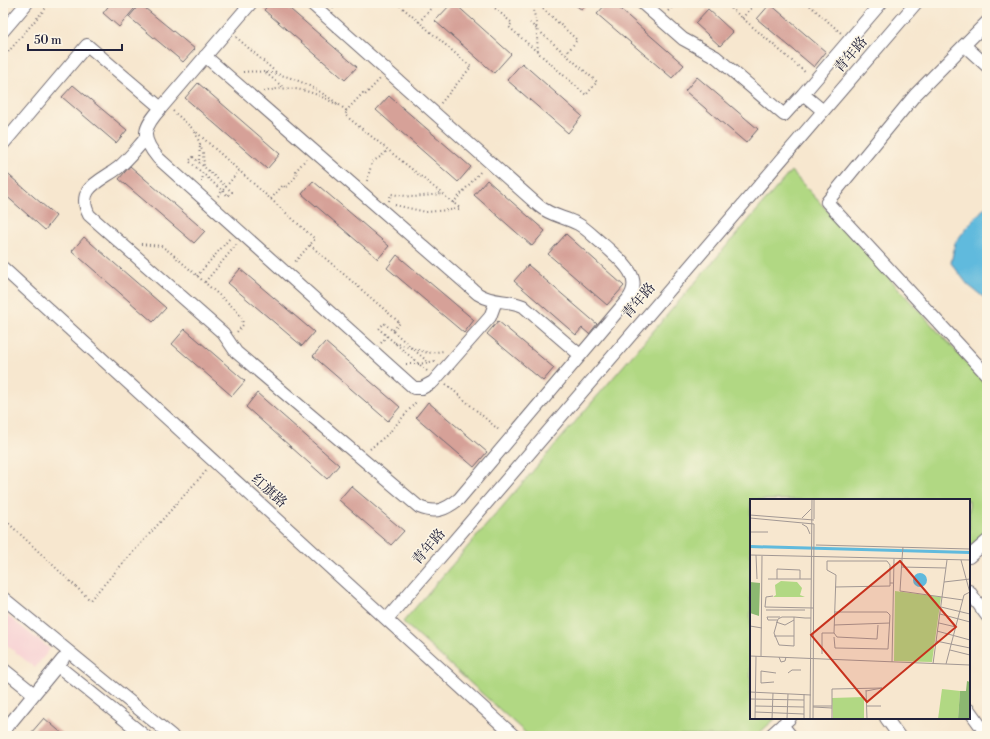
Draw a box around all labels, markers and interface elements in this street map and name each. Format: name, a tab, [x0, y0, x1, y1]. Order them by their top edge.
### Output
scale bar	[28, 26, 122, 52]
text: 50 m	[34, 33, 62, 48]
street label: 青年路	[830, 33, 872, 77]
street label: 青年路	[618, 279, 660, 323]
street label: 红旗路	[247, 470, 291, 512]
inset map	[750, 499, 970, 719]
street label: 青年路	[408, 525, 450, 569]

